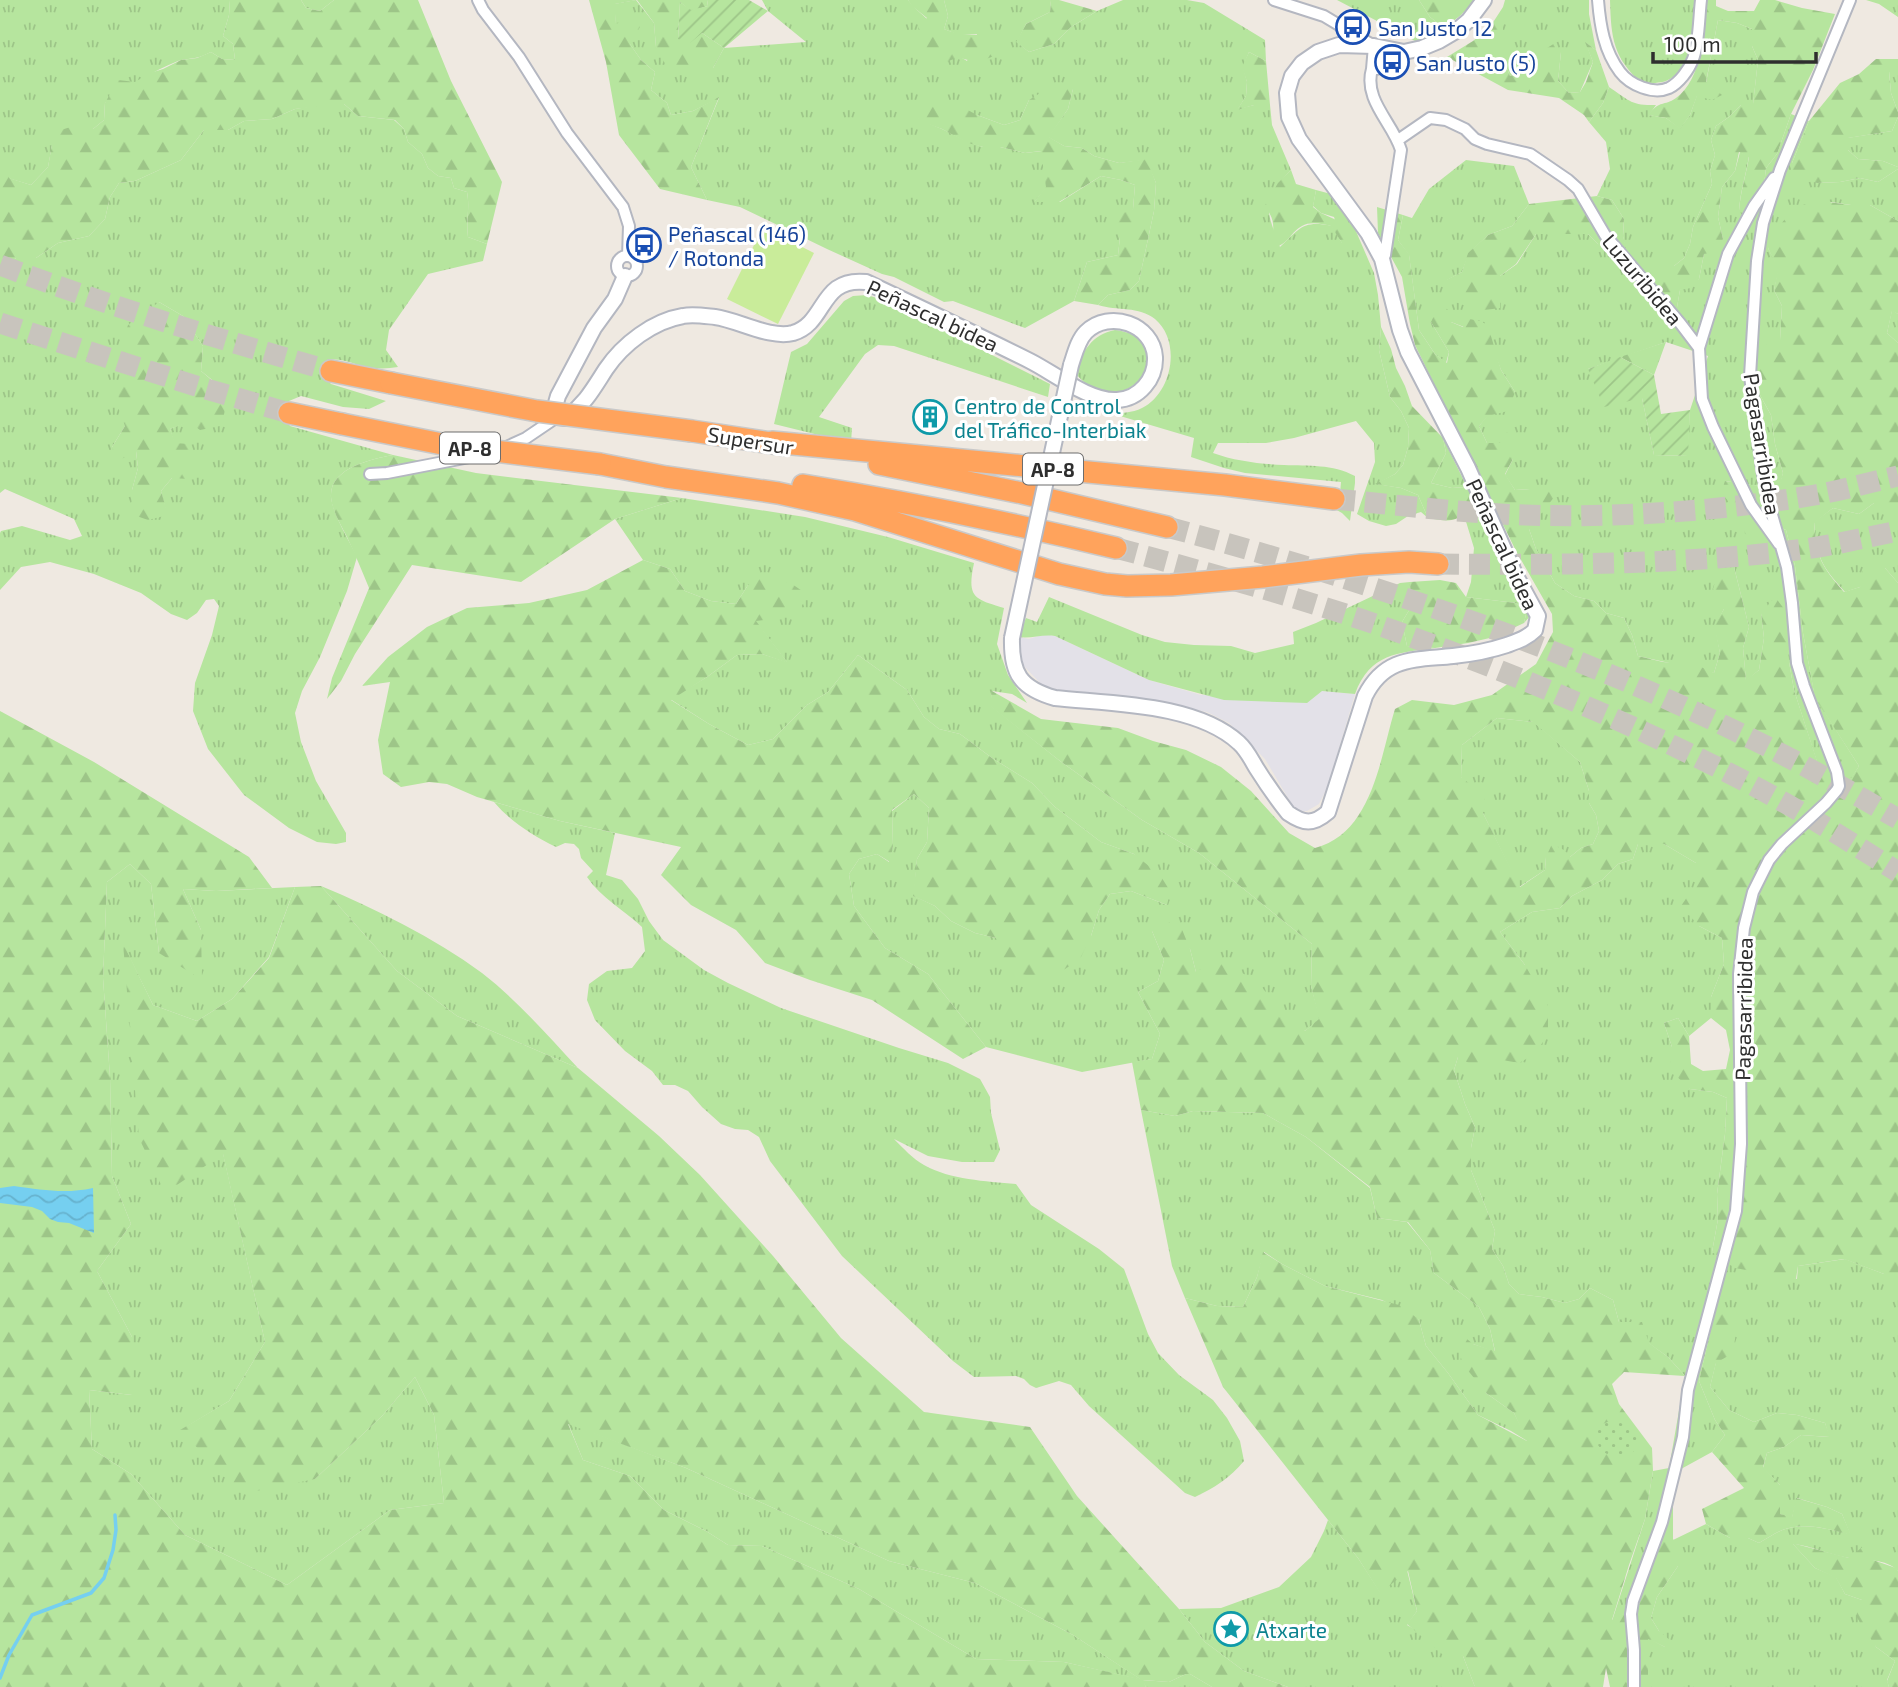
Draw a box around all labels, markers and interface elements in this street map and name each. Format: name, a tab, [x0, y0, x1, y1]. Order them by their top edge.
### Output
bus stop icon: San Justo 12	[1334, 8, 1372, 46]
place label: San Justo 12	[1378, 15, 1492, 40]
scale bar	[1653, 21, 1816, 65]
text: 100 m	[1664, 31, 1721, 56]
bus stop icon: San Justo (5)	[1373, 43, 1411, 81]
place label: San Justo (5)	[1416, 50, 1536, 75]
place label: Peñascal (146) / Rotonda	[668, 221, 806, 270]
bus stop icon: Peñascal (146) / Rotonda	[625, 226, 663, 264]
street label: Luzuribidea	[1598, 228, 1688, 330]
street label: Peñascal bidea	[863, 274, 1003, 356]
street label: Pagasarribidea	[1739, 371, 1787, 517]
place label: Centro de Control del Tráfico-Interbiak	[954, 393, 1147, 442]
building icon: Centro de Control del Tráfico-Interbiak	[911, 398, 949, 436]
street label: Supersur	[706, 421, 796, 459]
road number: AP-8	[440, 432, 500, 463]
road number: AP-8	[1023, 454, 1083, 484]
street label: Peñascal bidea	[1462, 474, 1544, 614]
street label: Pagasarribidea	[1729, 937, 1757, 1081]
place icon: Atxarte	[1212, 1610, 1250, 1648]
place label: Atxarte	[1256, 1617, 1327, 1642]

